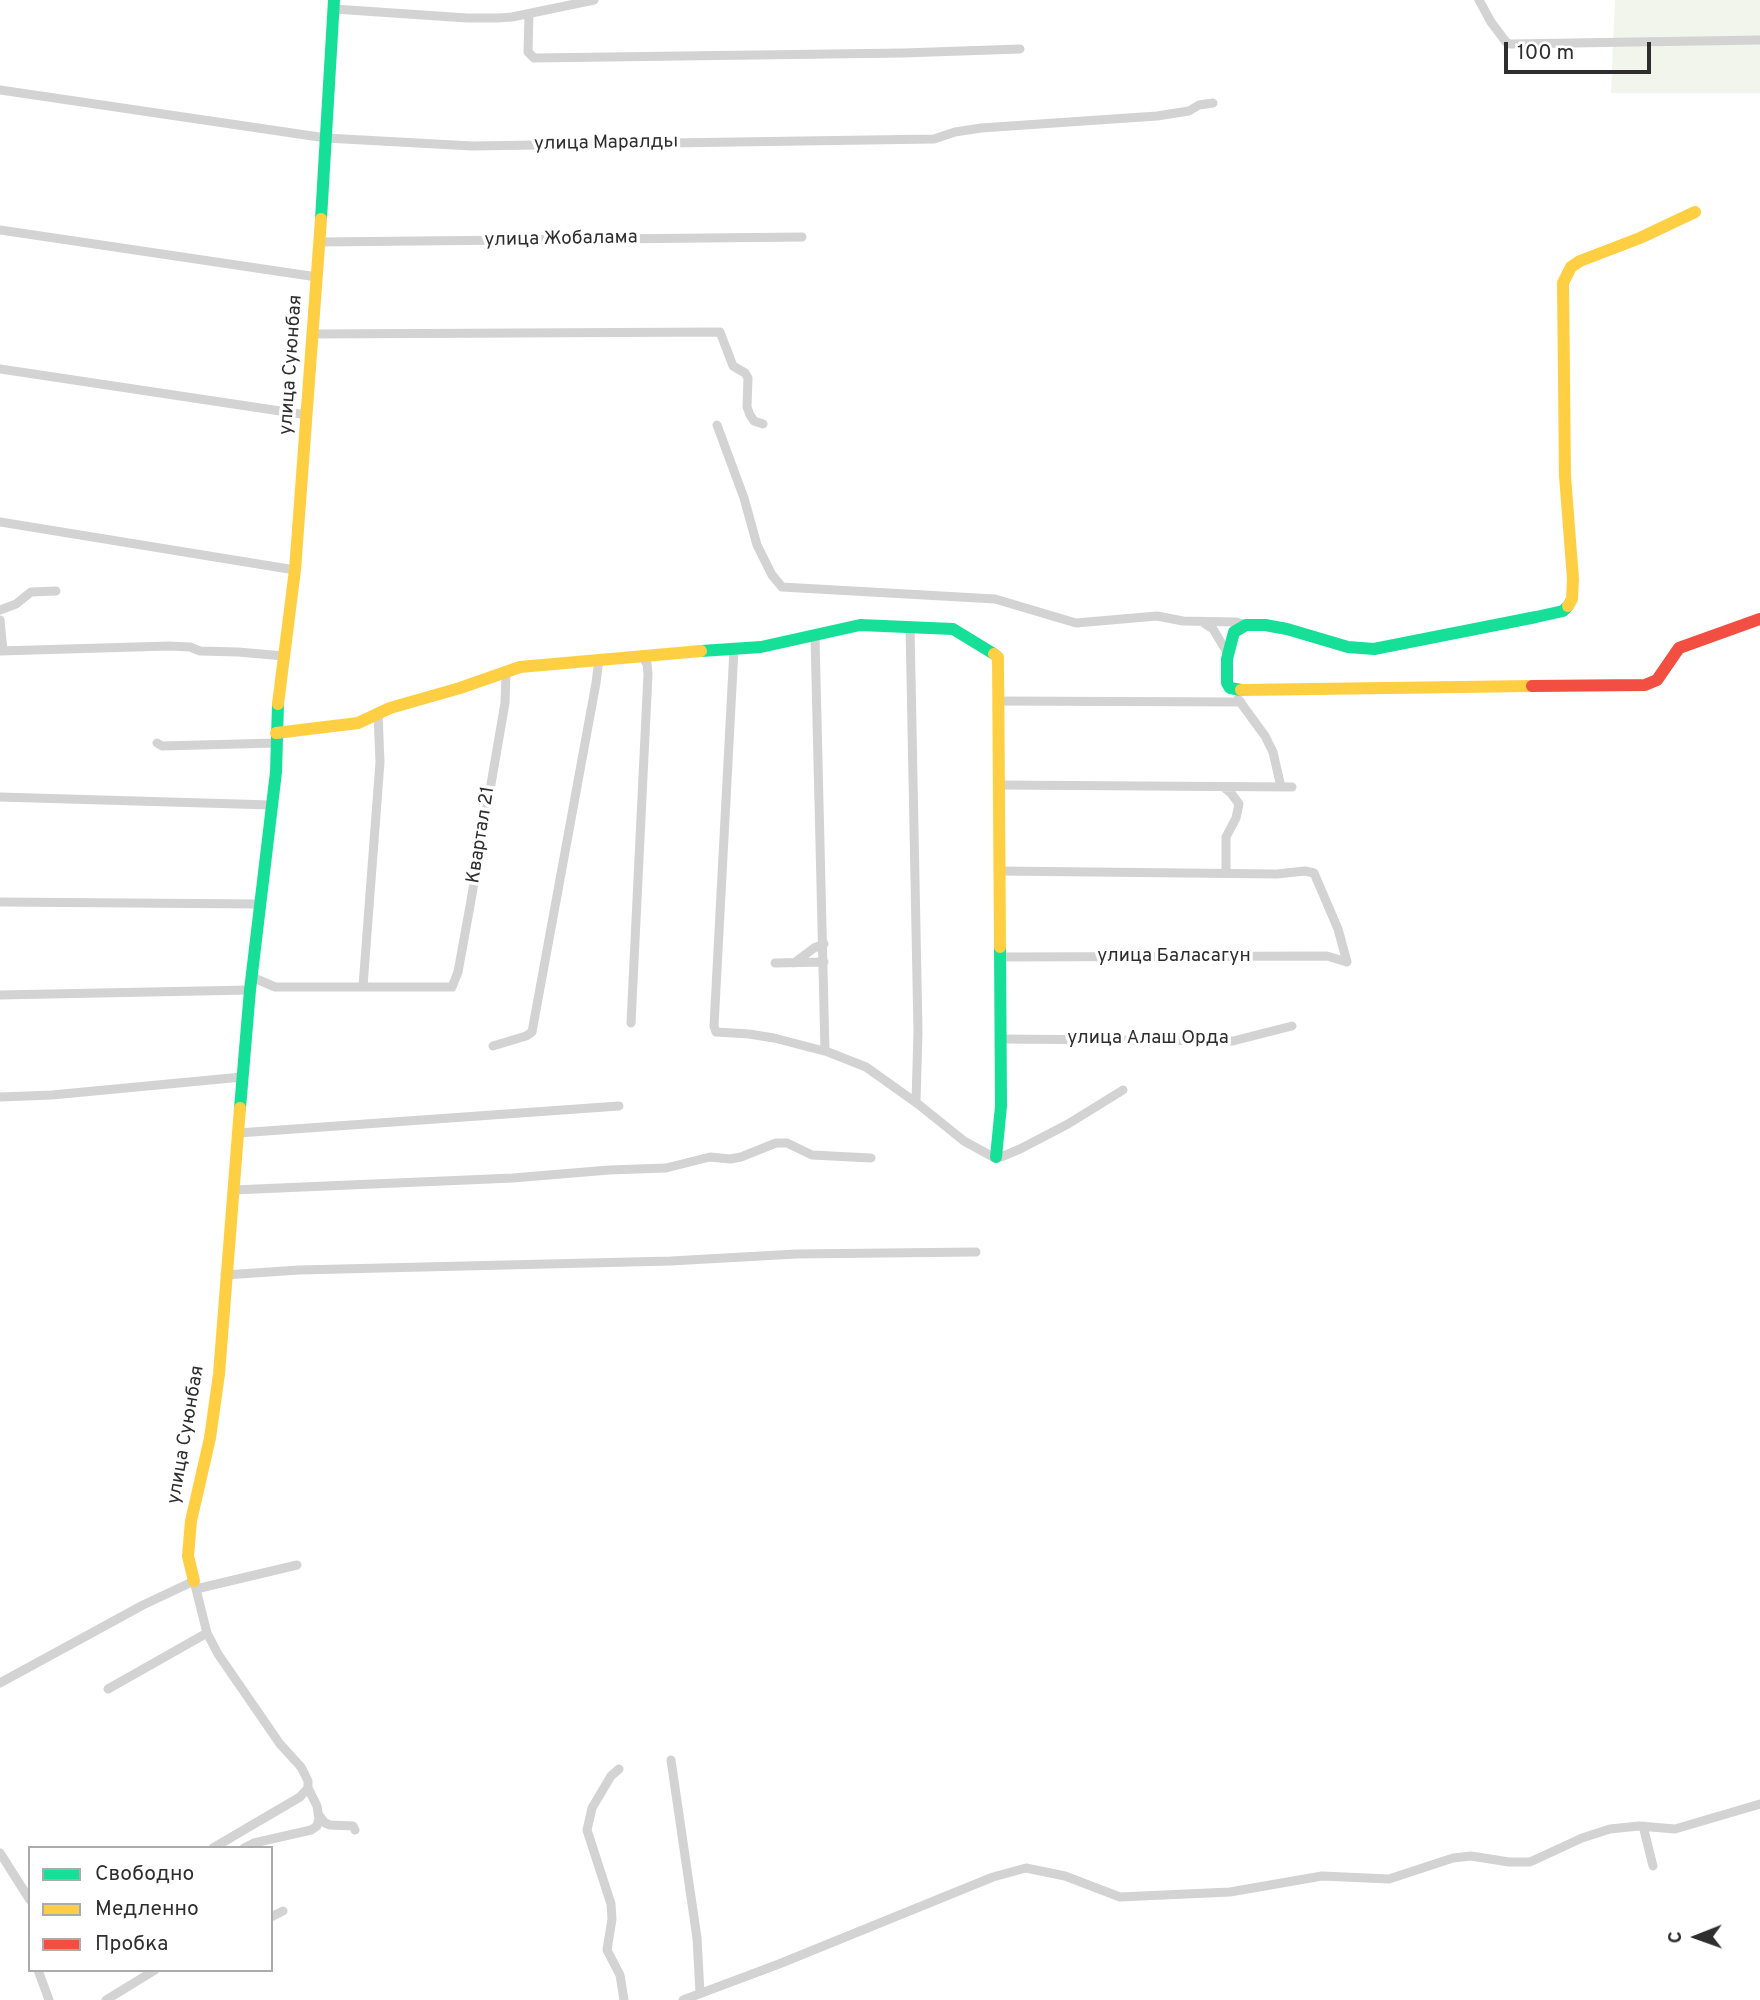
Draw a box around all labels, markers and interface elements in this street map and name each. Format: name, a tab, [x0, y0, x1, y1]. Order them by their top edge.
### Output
scale bar	[1508, 28, 1655, 72]
text: 100 m	[1517, 40, 1574, 67]
street label: улица Маралды	[534, 131, 678, 157]
street label: улица Жобалама	[484, 227, 638, 253]
street label: улица Суюнбая	[276, 294, 308, 436]
street label: Квартал 21	[463, 785, 501, 885]
street label: улица Баласагун	[1097, 946, 1251, 968]
street label: улица Алаш Орда	[1067, 1028, 1229, 1050]
street label: улица Суюнбая	[164, 1364, 210, 1506]
legend	[28, 1846, 273, 1972]
text: Свободно	[95, 1861, 194, 1888]
text: Медленно	[95, 1896, 199, 1923]
north arrow	[1662, 1902, 1732, 1972]
text: Пробка	[95, 1931, 168, 1958]
text: С	[1664, 1931, 1688, 1944]

